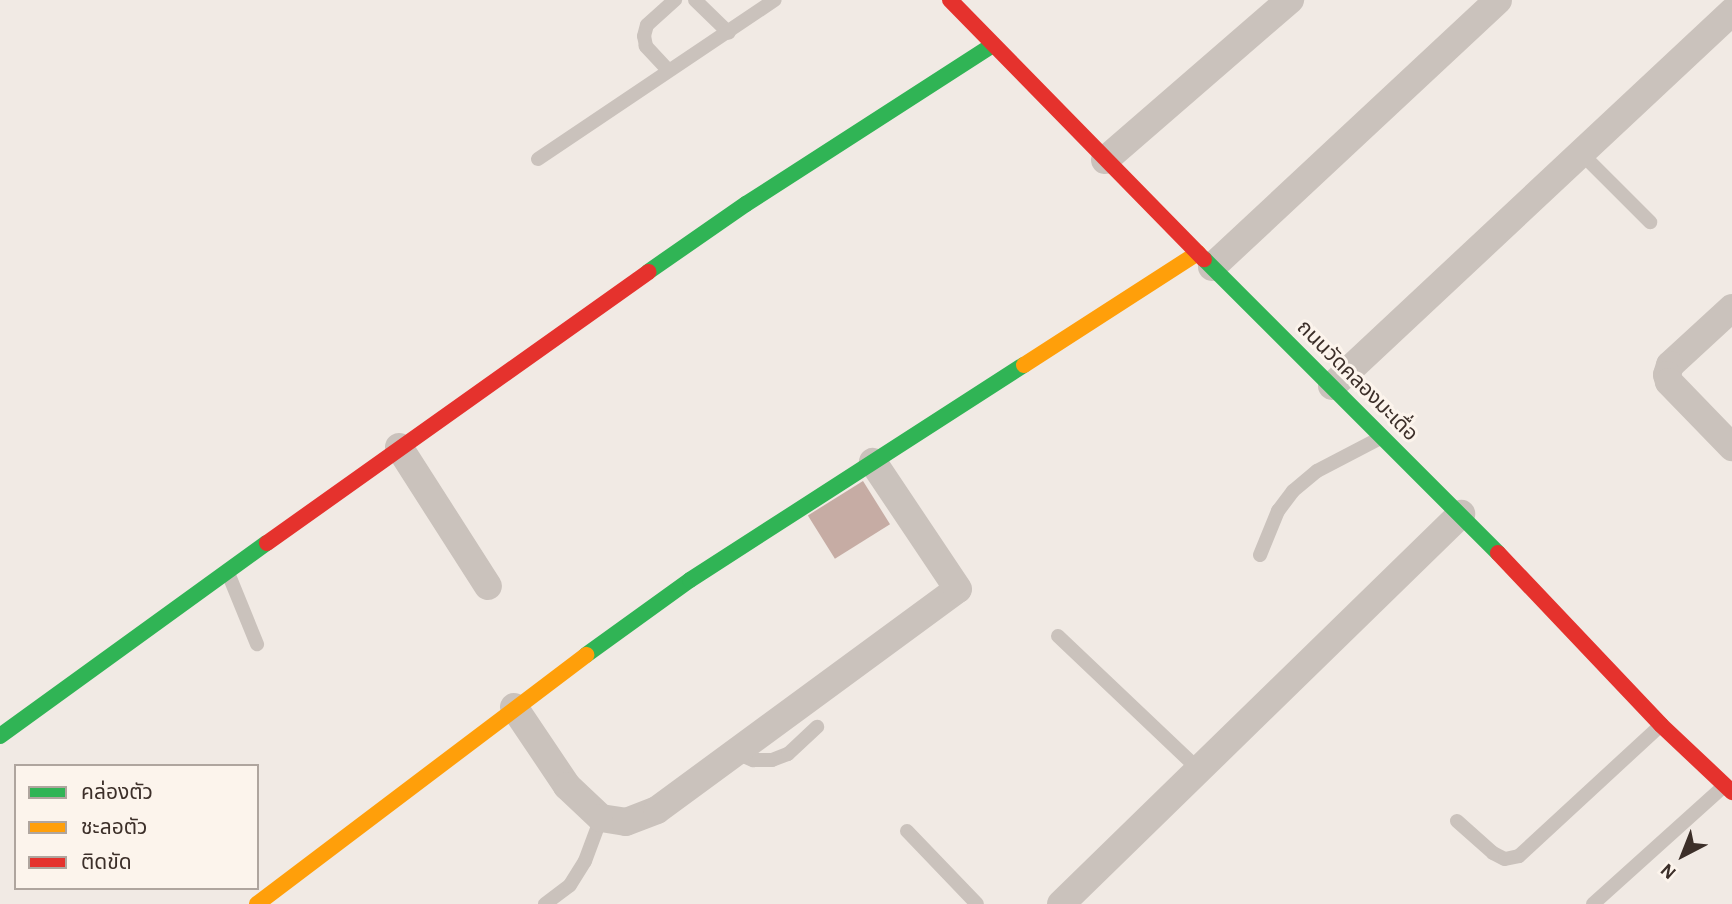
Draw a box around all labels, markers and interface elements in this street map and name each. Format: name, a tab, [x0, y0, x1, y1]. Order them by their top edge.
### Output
street label: ถนนวัดคลองมะเดื่อ	[1291, 315, 1423, 447]
legend	[14, 764, 259, 890]
text: คล่องตัว	[81, 782, 153, 803]
text: ชะลอตัว	[81, 817, 147, 838]
north arrow	[1648, 820, 1718, 890]
text: ติดขัด	[81, 852, 132, 873]
text: N	[1657, 859, 1680, 882]

